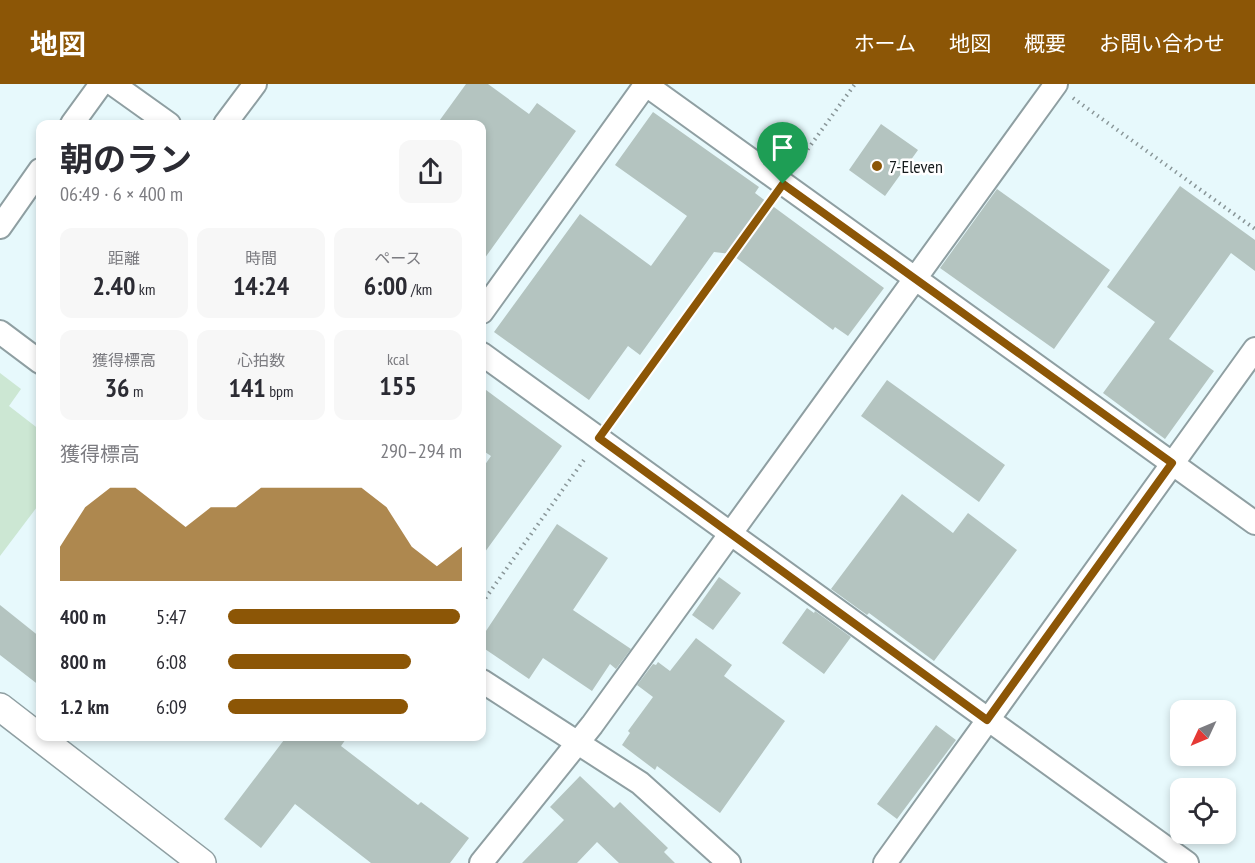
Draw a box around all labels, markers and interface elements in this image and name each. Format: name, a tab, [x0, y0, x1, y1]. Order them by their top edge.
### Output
text: 地図	[30, 25, 86, 62]
text: ホーム	[854, 30, 916, 57]
text: 地図	[949, 30, 991, 57]
text: 概要	[1024, 30, 1066, 57]
text: お問い合わせ	[1099, 30, 1225, 57]
pin	[757, 122, 808, 184]
icon: arrive	[766, 131, 799, 164]
text: 朝のラン	[60, 137, 192, 180]
button: share	[399, 140, 462, 203]
place label: 7-Eleven	[889, 155, 943, 178]
marker: 7-Eleven	[870, 159, 884, 173]
text: 06:49 · 6 × 400 m	[60, 181, 183, 207]
text: 距離	[108, 248, 140, 268]
text: 時間	[245, 248, 277, 268]
text: ペース	[374, 248, 422, 268]
text: 2.40	[93, 269, 135, 302]
text: 14:24	[233, 269, 289, 302]
text: 6:00	[364, 269, 408, 302]
text: km	[135, 279, 155, 299]
text: /km	[408, 279, 432, 299]
text: kcal	[387, 349, 409, 369]
text: 獲得標高	[92, 350, 156, 370]
text: 心拍数	[237, 350, 285, 370]
text: 155	[379, 369, 417, 402]
text: 36	[105, 371, 130, 404]
text: 141	[228, 371, 266, 404]
text: m	[130, 381, 143, 401]
text: bpm	[266, 381, 294, 401]
text: 290–294 m	[380, 438, 462, 464]
text: 獲得標高	[60, 441, 140, 467]
text: 400 m	[60, 604, 106, 630]
text: 5:47	[156, 604, 187, 630]
text: 800 m	[60, 649, 106, 675]
text: 6:08	[156, 649, 187, 675]
text: 1.2 km	[60, 694, 109, 720]
text: 6:09	[156, 694, 187, 720]
north arrow	[1170, 700, 1236, 766]
map controls	[1170, 700, 1236, 844]
button: locate	[1170, 778, 1236, 844]

